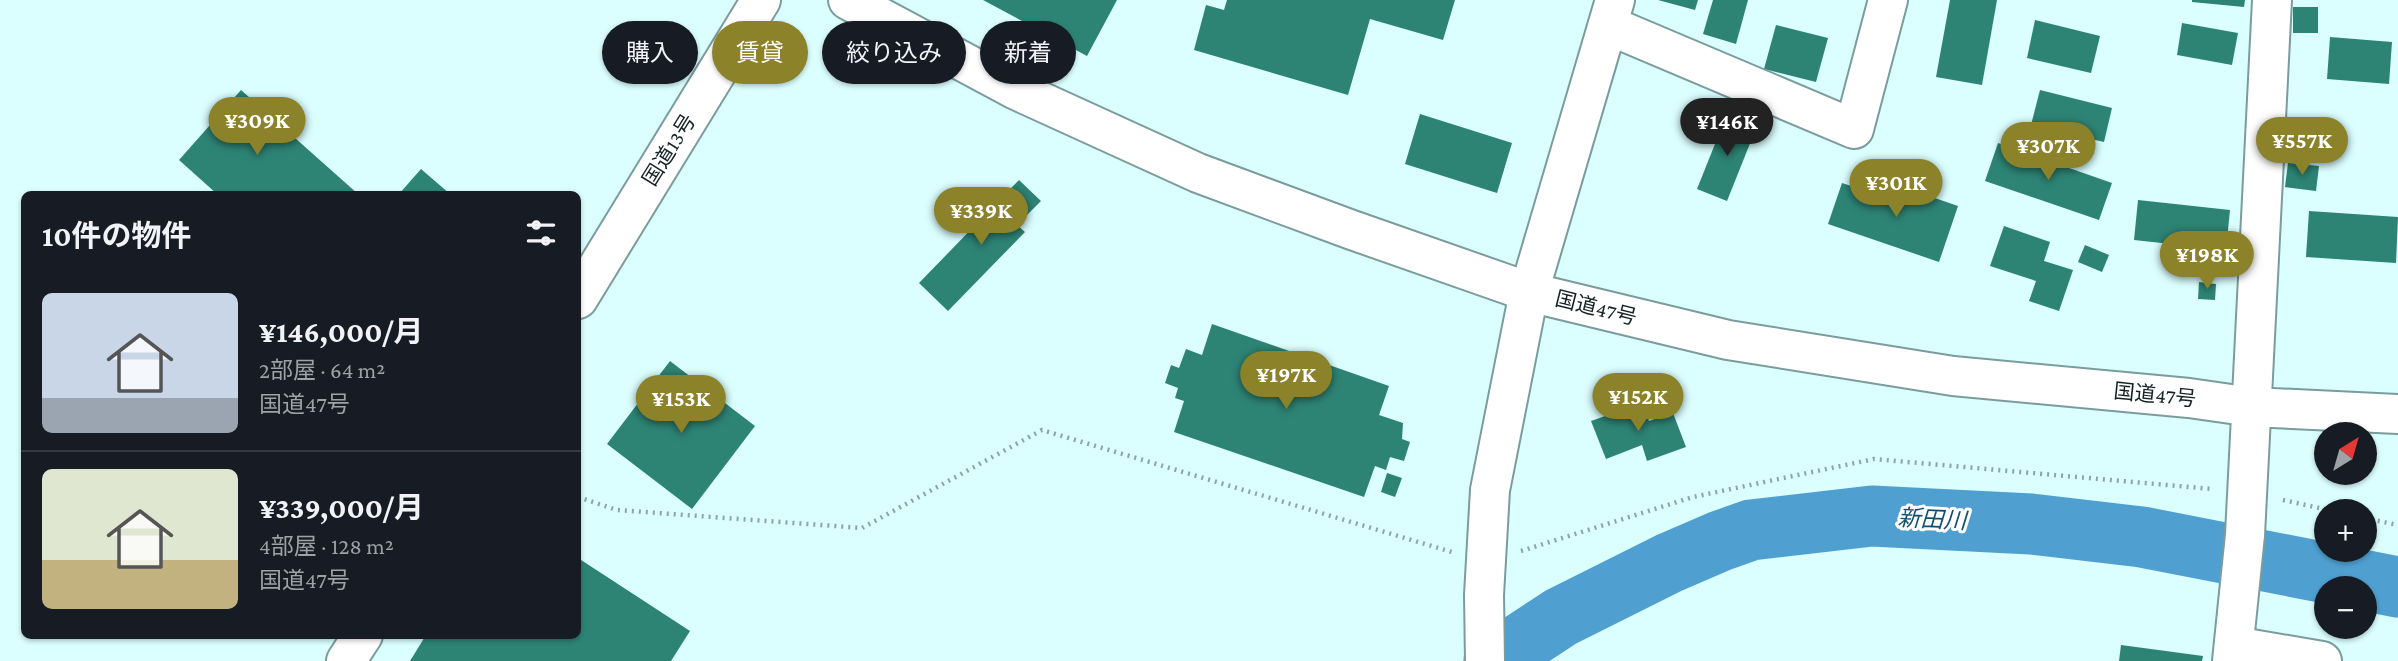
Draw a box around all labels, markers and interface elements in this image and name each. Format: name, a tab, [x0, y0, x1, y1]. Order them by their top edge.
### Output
chip: 購入	[602, 21, 698, 84]
chip: 賃貸	[712, 21, 808, 84]
chip: 絞り込み	[822, 21, 966, 84]
chip: 新着	[980, 21, 1076, 84]
pin: ¥309K	[208, 97, 306, 157]
pin: ¥146K	[1678, 99, 1776, 158]
text: ¥309K	[225, 107, 289, 133]
text: ¥146K	[1696, 108, 1758, 134]
street label: 国道13号	[638, 110, 700, 190]
pin: ¥557K	[2253, 118, 2351, 177]
pin: ¥307K	[1999, 122, 2097, 182]
text: ¥557K	[2272, 127, 2332, 153]
text: ¥307K	[2017, 132, 2079, 158]
pin: ¥301K	[1847, 160, 1945, 219]
text: ¥301K	[1866, 169, 1926, 195]
pin: ¥339K	[932, 188, 1030, 247]
text: ¥339K	[950, 197, 1012, 223]
icon: filters	[522, 214, 560, 252]
text: 10件の物件	[42, 219, 191, 252]
pin: ¥198K	[2158, 232, 2256, 291]
text: ¥198K	[2176, 241, 2238, 267]
street label: 国道47号	[1553, 286, 1639, 330]
text: ¥146,000/月	[259, 315, 423, 348]
icon: home	[98, 321, 182, 405]
pin: ¥197K	[1237, 352, 1335, 411]
text: 2部屋 · 64 m²	[259, 357, 385, 383]
text: ¥197K	[1256, 361, 1316, 387]
pin: ¥152K	[1589, 374, 1687, 433]
pin: ¥153K	[632, 376, 730, 435]
street label: 国道47号	[2113, 379, 2197, 411]
text: ¥152K	[1608, 383, 1668, 409]
text: ¥153K	[652, 385, 710, 411]
text: 国道47号	[259, 391, 350, 417]
north arrow	[2314, 422, 2376, 485]
map controls	[2314, 422, 2377, 639]
text: ¥339,000/月	[259, 491, 424, 524]
icon: home	[98, 497, 182, 581]
button: +	[2314, 499, 2377, 562]
water label: 新田川	[1897, 504, 1970, 534]
text: 4部屋 · 128 m²	[259, 533, 394, 559]
text: 国道47号	[259, 567, 350, 593]
button: −	[2314, 576, 2377, 639]

